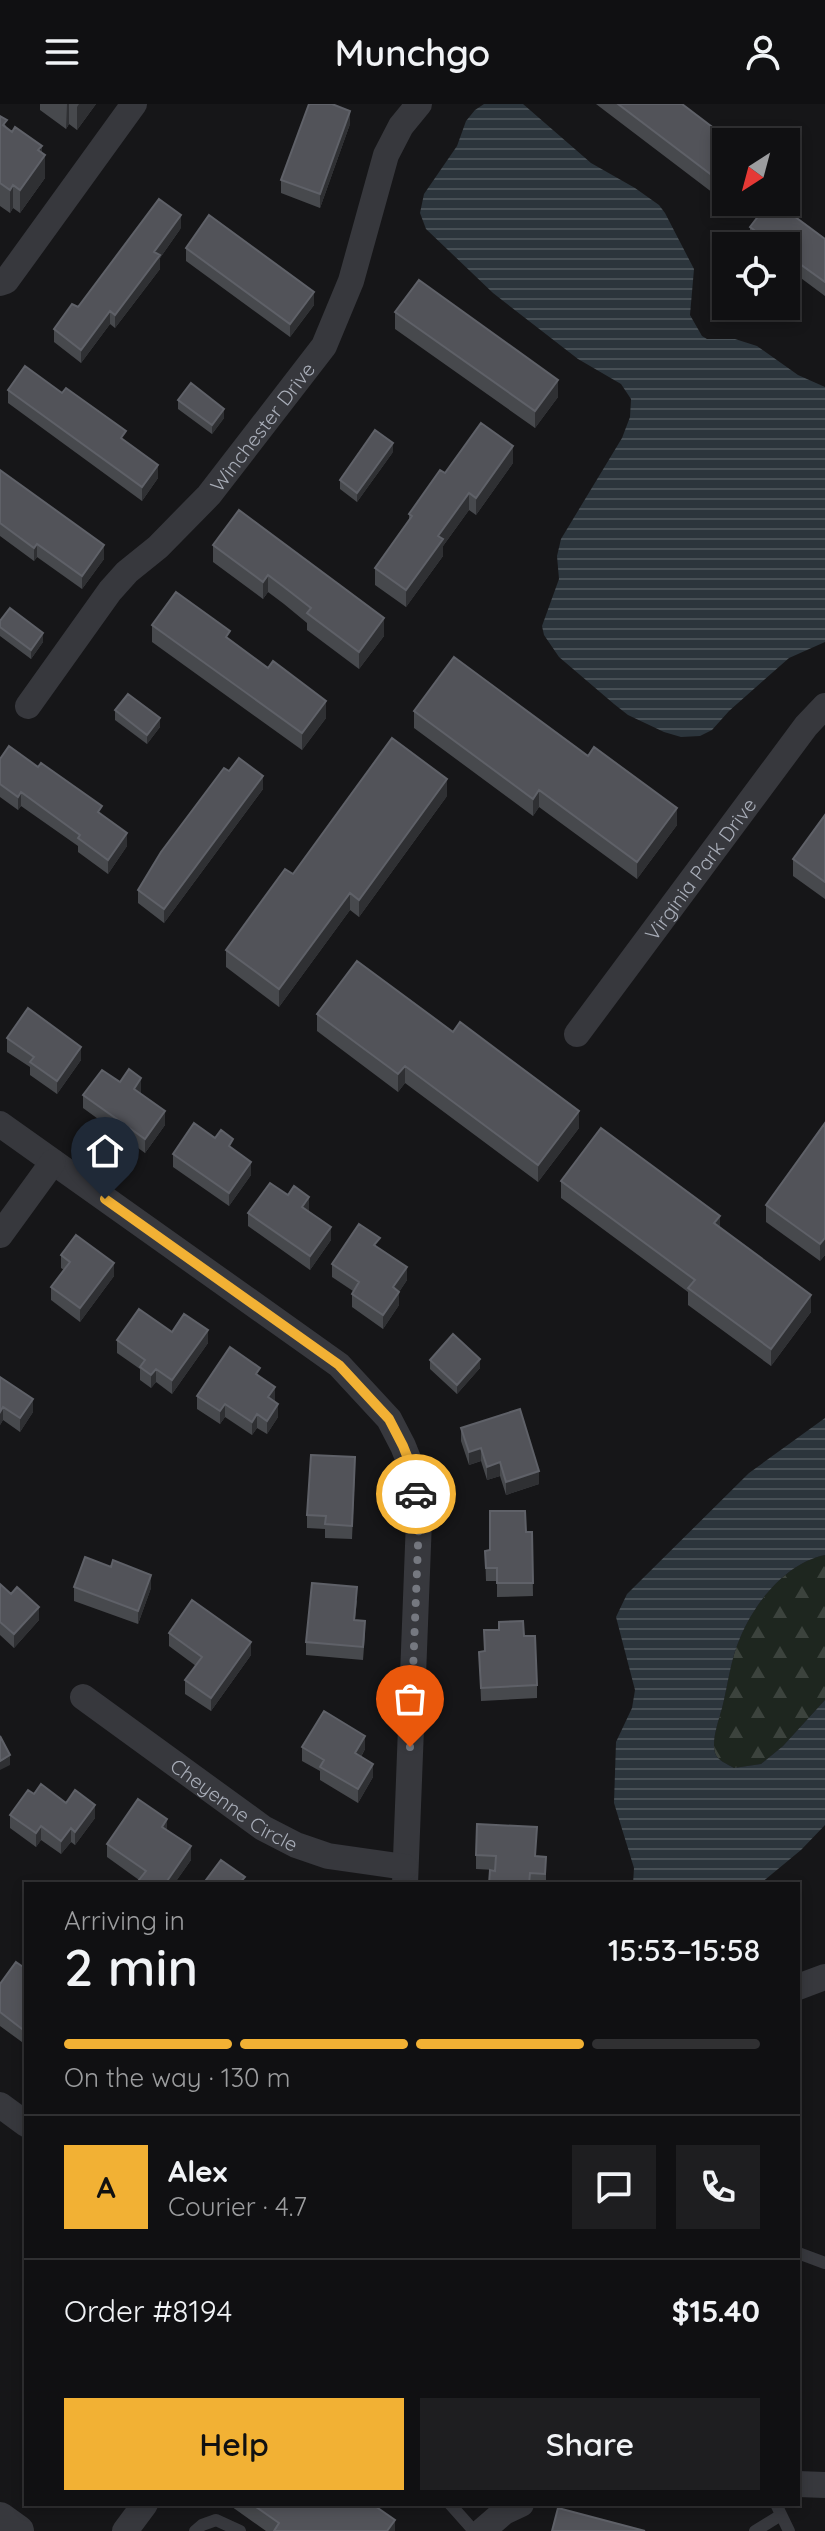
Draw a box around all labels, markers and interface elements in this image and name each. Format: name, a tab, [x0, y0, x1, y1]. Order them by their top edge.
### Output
icon: menu	[40, 30, 84, 74]
text: Munchgo	[335, 30, 490, 75]
icon: person	[741, 30, 785, 74]
north arrow	[712, 128, 800, 216]
map controls	[712, 128, 800, 320]
button: locate	[712, 232, 800, 320]
street label: Winchester Drive	[204, 357, 320, 496]
street label: Virginia Park Drive	[639, 793, 761, 945]
pin	[71, 1117, 139, 1199]
icon: home	[83, 1129, 127, 1173]
courier	[376, 1454, 456, 1534]
icon: car	[394, 1472, 438, 1516]
pin	[376, 1665, 444, 1747]
icon: bag	[388, 1677, 432, 1721]
street label: Cheyenne Circle	[166, 1753, 302, 1856]
text: Arriving in	[64, 1904, 185, 1937]
text: 15:53–15:58	[608, 1931, 760, 1969]
text: 2 min	[64, 1934, 198, 1999]
text: On the way · 130 m	[64, 2061, 290, 2094]
button: chat	[572, 2145, 656, 2229]
button: phone	[676, 2145, 760, 2229]
text: Alex	[168, 2152, 227, 2190]
text: A	[96, 2168, 116, 2206]
text: Courier · 4.7	[168, 2190, 307, 2223]
text: Order #8194	[64, 2292, 232, 2330]
text: $15.40	[672, 2292, 760, 2330]
button: Help	[64, 2398, 404, 2490]
button: Share	[420, 2398, 760, 2490]

